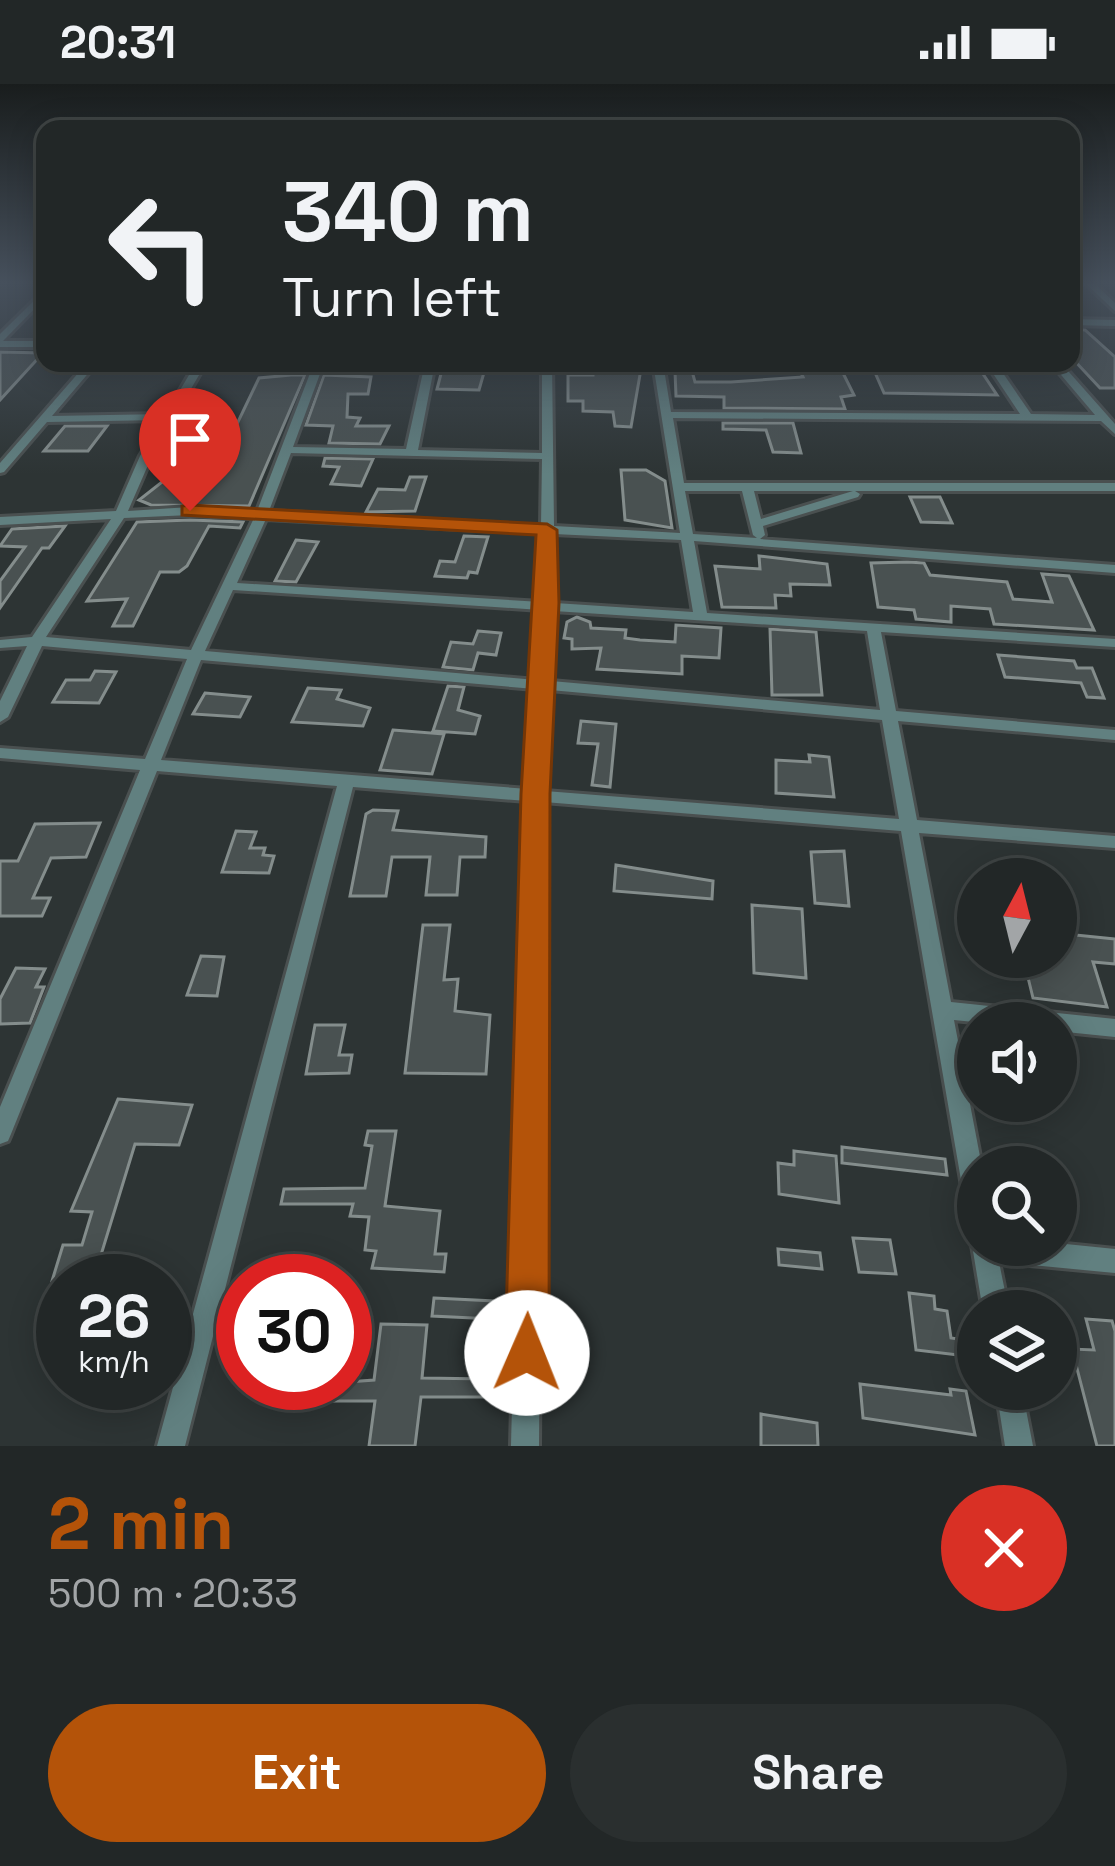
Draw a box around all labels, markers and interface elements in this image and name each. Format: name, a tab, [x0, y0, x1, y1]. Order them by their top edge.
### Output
text: 20:31	[60, 14, 176, 71]
text: 340 m	[282, 158, 534, 266]
icon: left	[84, 168, 240, 324]
text: Turn left	[282, 263, 502, 332]
pin	[139, 388, 241, 511]
icon: arrive	[157, 406, 223, 472]
north arrow	[957, 858, 1077, 978]
map controls	[957, 858, 1077, 1410]
button: sound	[957, 1002, 1077, 1122]
button: search	[957, 1146, 1077, 1266]
speed limit sign: 30	[216, 1254, 372, 1410]
text: 26	[78, 1278, 150, 1355]
position arrow	[464, 1290, 590, 1416]
button: layers	[957, 1290, 1077, 1410]
text: km/h	[78, 1342, 150, 1381]
text: 2 min	[48, 1478, 234, 1570]
button: close	[941, 1485, 1067, 1611]
text: 500 m · 20:33	[48, 1569, 298, 1618]
button: Exit	[48, 1704, 546, 1842]
button: Share	[570, 1704, 1067, 1842]

